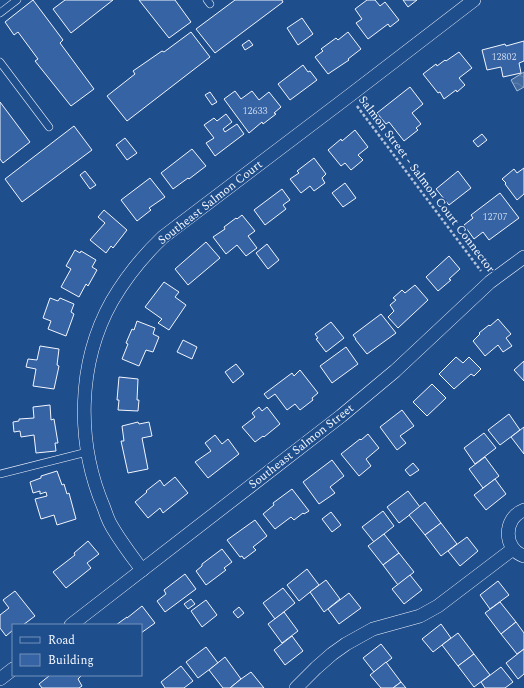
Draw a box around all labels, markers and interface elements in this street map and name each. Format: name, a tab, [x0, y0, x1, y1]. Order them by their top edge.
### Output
house number: 12802	[492, 49, 517, 65]
street label: Salmon Street - Salmon Court Connector	[354, 92, 500, 277]
house number: 12633	[243, 103, 268, 119]
street label: Southeast Salmon Court	[154, 155, 267, 250]
house number: 12707	[483, 209, 508, 225]
street label: Southeast Salmon Street	[245, 399, 358, 494]
legend	[12, 624, 142, 676]
text: Road	[48, 631, 75, 650]
text: Building	[48, 651, 94, 670]

